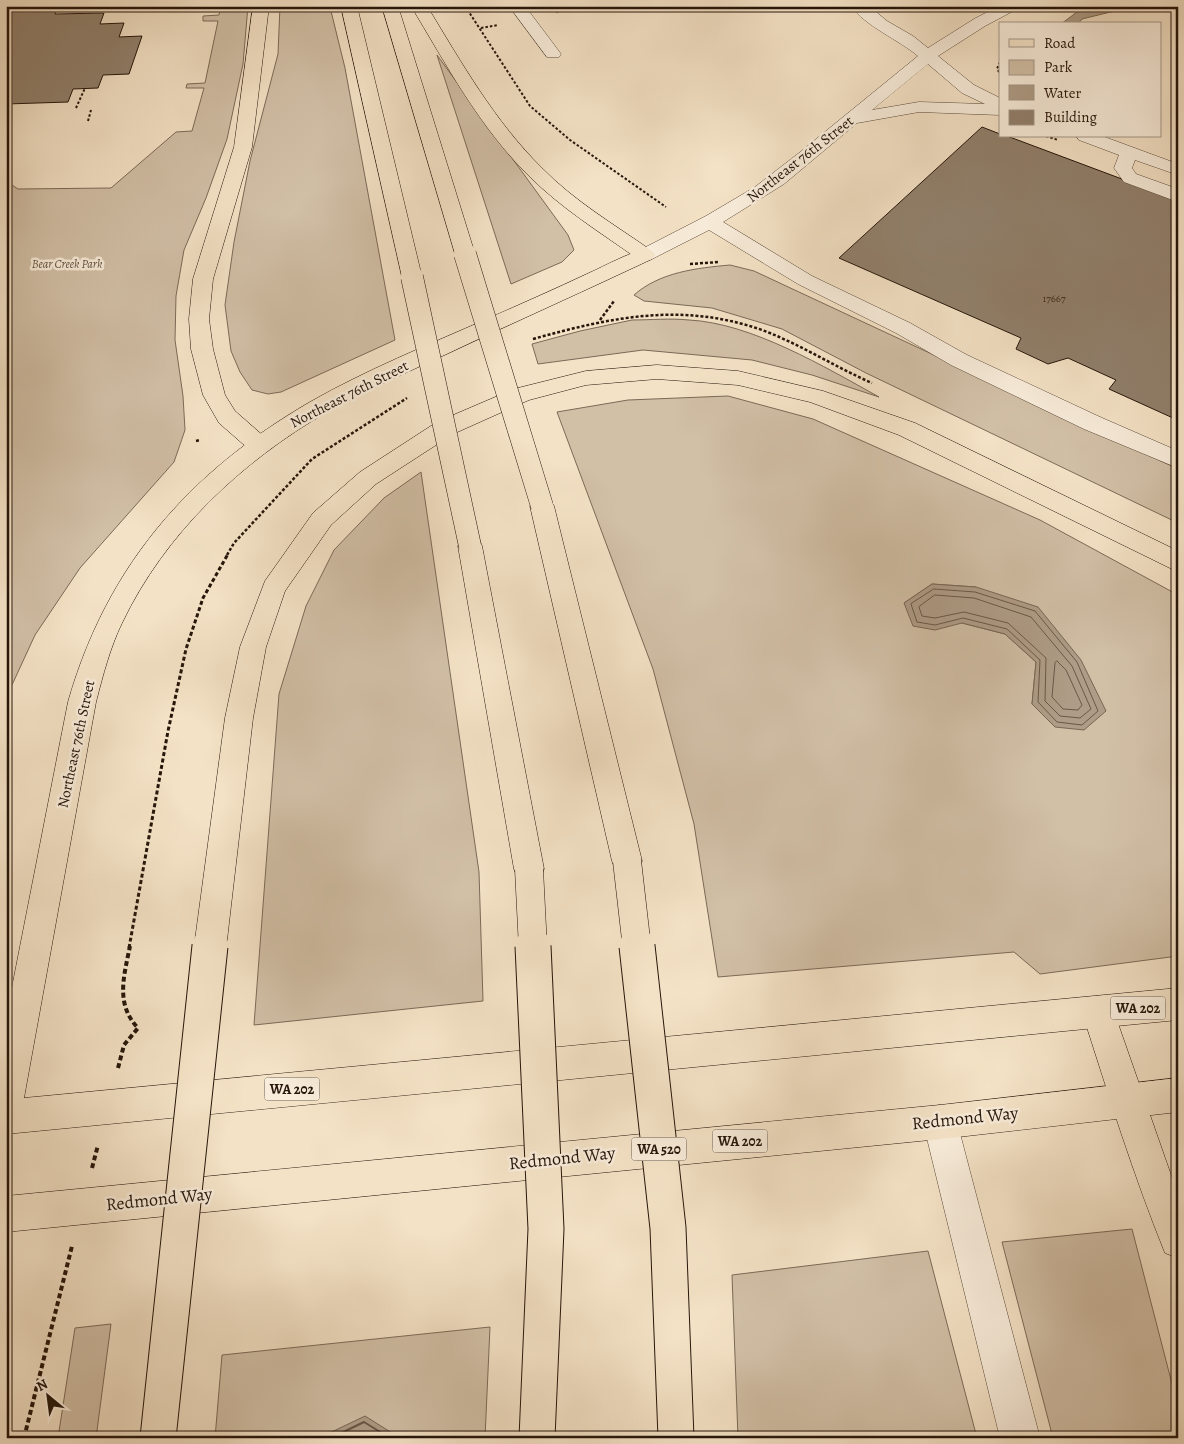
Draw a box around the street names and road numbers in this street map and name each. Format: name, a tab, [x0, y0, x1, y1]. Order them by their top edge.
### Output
street label: Northeast 76th Street	[742, 111, 858, 207]
street label: Northeast 76th Street	[286, 355, 412, 433]
street label: Northeast 76th Street	[53, 678, 99, 810]
road number: WA 202	[1110, 996, 1166, 1020]
road number: WA 202	[264, 1078, 320, 1100]
street label: Redmond Way	[911, 1100, 1020, 1136]
road number: WA 202	[712, 1130, 768, 1152]
road number: WA 520	[632, 1138, 686, 1160]
street label: Redmond Way	[508, 1140, 617, 1176]
street label: Redmond Way	[105, 1181, 214, 1217]

